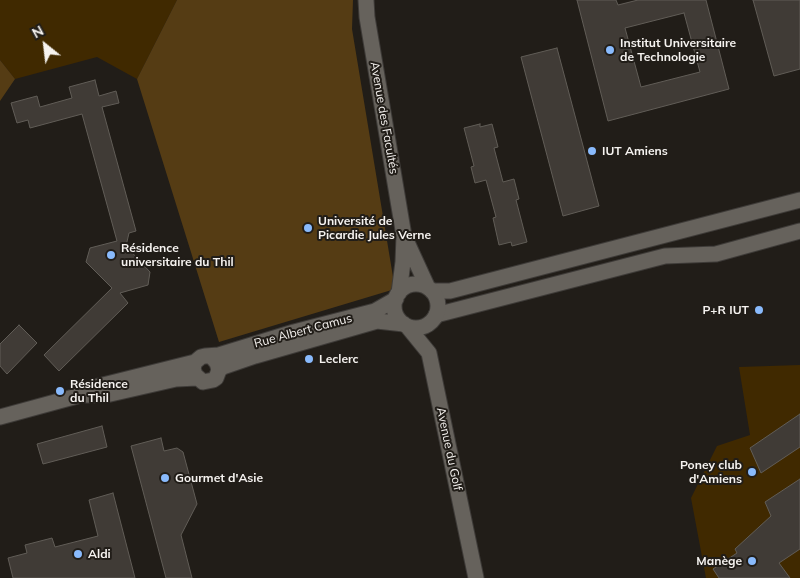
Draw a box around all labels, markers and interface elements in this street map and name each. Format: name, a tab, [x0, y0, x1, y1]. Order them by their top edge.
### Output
north arrow	[20, 20, 70, 70]
text: N	[29, 21, 47, 42]
place label: Institut Universitaire de Technologie	[620, 36, 736, 64]
marker: Institut Universitaire de Technologie	[604, 44, 616, 56]
street label: Avenue des Facultés	[367, 61, 401, 175]
place label: IUT Amiens	[602, 144, 668, 158]
marker: IUT Amiens	[586, 145, 598, 157]
place label: Université de Picardie Jules Verne	[318, 214, 431, 242]
marker: Université de Picardie Jules Verne	[302, 222, 314, 234]
place label: Résidence universitaire du Thil	[121, 241, 234, 269]
marker: Résidence universitaire du Thil	[105, 249, 117, 261]
place label: P+R IUT	[702, 303, 749, 317]
marker: P+R IUT	[753, 304, 765, 316]
street label: Rue Albert Camus	[252, 311, 354, 351]
place label: Leclerc	[319, 352, 359, 366]
marker: Leclerc	[303, 353, 315, 365]
place label: Résidence du Thil	[70, 377, 128, 405]
marker: Résidence du Thil	[54, 385, 66, 397]
street label: Avenue du Golf	[433, 406, 465, 492]
place label: Poney club d'Amiens	[680, 458, 742, 486]
marker: Poney club d'Amiens	[746, 466, 758, 478]
place label: Gourmet d'Asie	[175, 471, 263, 485]
marker: Gourmet d'Asie	[159, 472, 171, 484]
place label: Aldi	[88, 547, 111, 561]
marker: Aldi	[72, 548, 84, 560]
place label: Manège	[696, 554, 742, 568]
marker: Manège	[746, 555, 758, 567]

